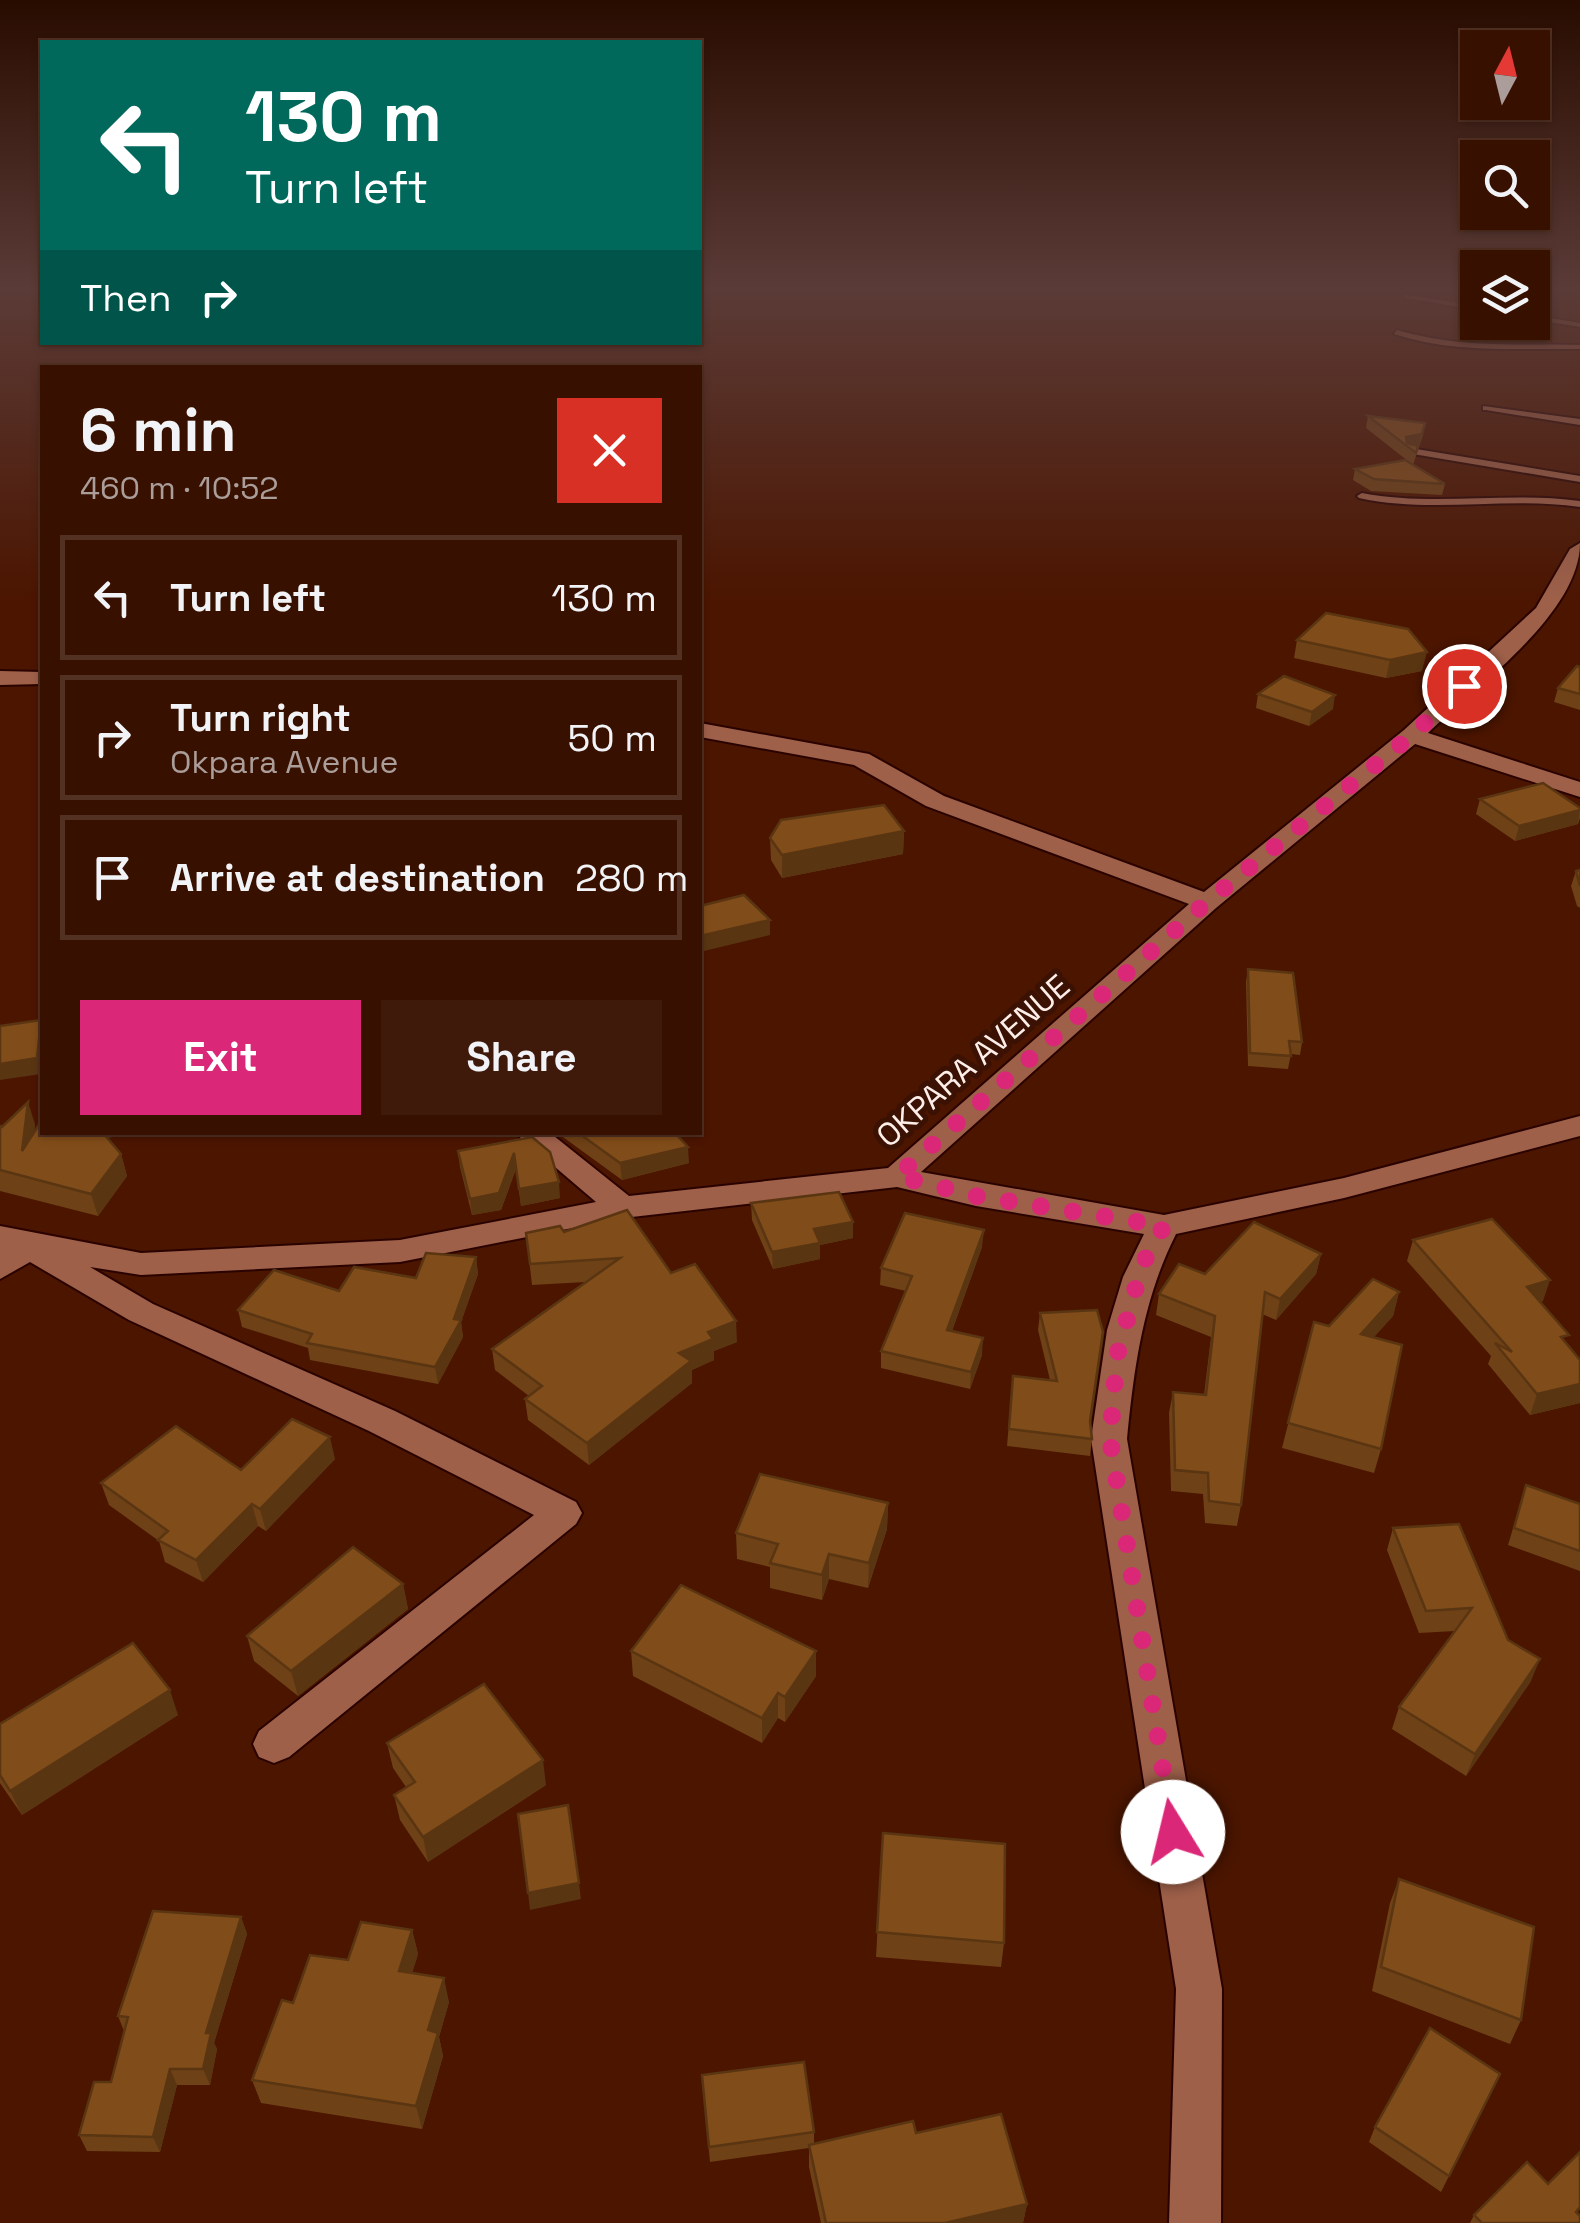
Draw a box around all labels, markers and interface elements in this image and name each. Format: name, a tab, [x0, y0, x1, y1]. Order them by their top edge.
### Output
north arrow	[1460, 30, 1550, 120]
map controls	[1460, 30, 1550, 340]
text: 130 m	[245, 72, 442, 161]
icon: left	[80, 80, 210, 210]
button: search	[1460, 140, 1550, 230]
text: Turn left	[245, 159, 428, 216]
button: layers	[1460, 250, 1550, 340]
icon: right	[191, 270, 246, 325]
text: Then	[80, 274, 171, 322]
text: 6 min	[80, 392, 236, 469]
button: close	[557, 398, 662, 503]
text: 460 m · 10:52	[80, 468, 278, 508]
icon: left	[85, 570, 140, 625]
text: Turn left	[170, 574, 326, 622]
text: 130 m	[551, 574, 657, 622]
pin	[1422, 644, 1507, 729]
icon: arrive	[1437, 659, 1492, 714]
text: Turn right	[170, 694, 351, 742]
icon: right	[85, 710, 140, 765]
text: 50 m	[567, 714, 657, 762]
text: Okpara Avenue	[170, 742, 398, 782]
icon: arrive	[85, 850, 140, 905]
text: Arrive at destination	[170, 854, 545, 902]
text: 280 m	[575, 854, 688, 902]
street label: OKPARA AVENUE	[868, 966, 1078, 1156]
button: Exit	[80, 1000, 361, 1115]
button: Share	[381, 1000, 662, 1115]
position arrow	[1121, 1780, 1225, 1884]

